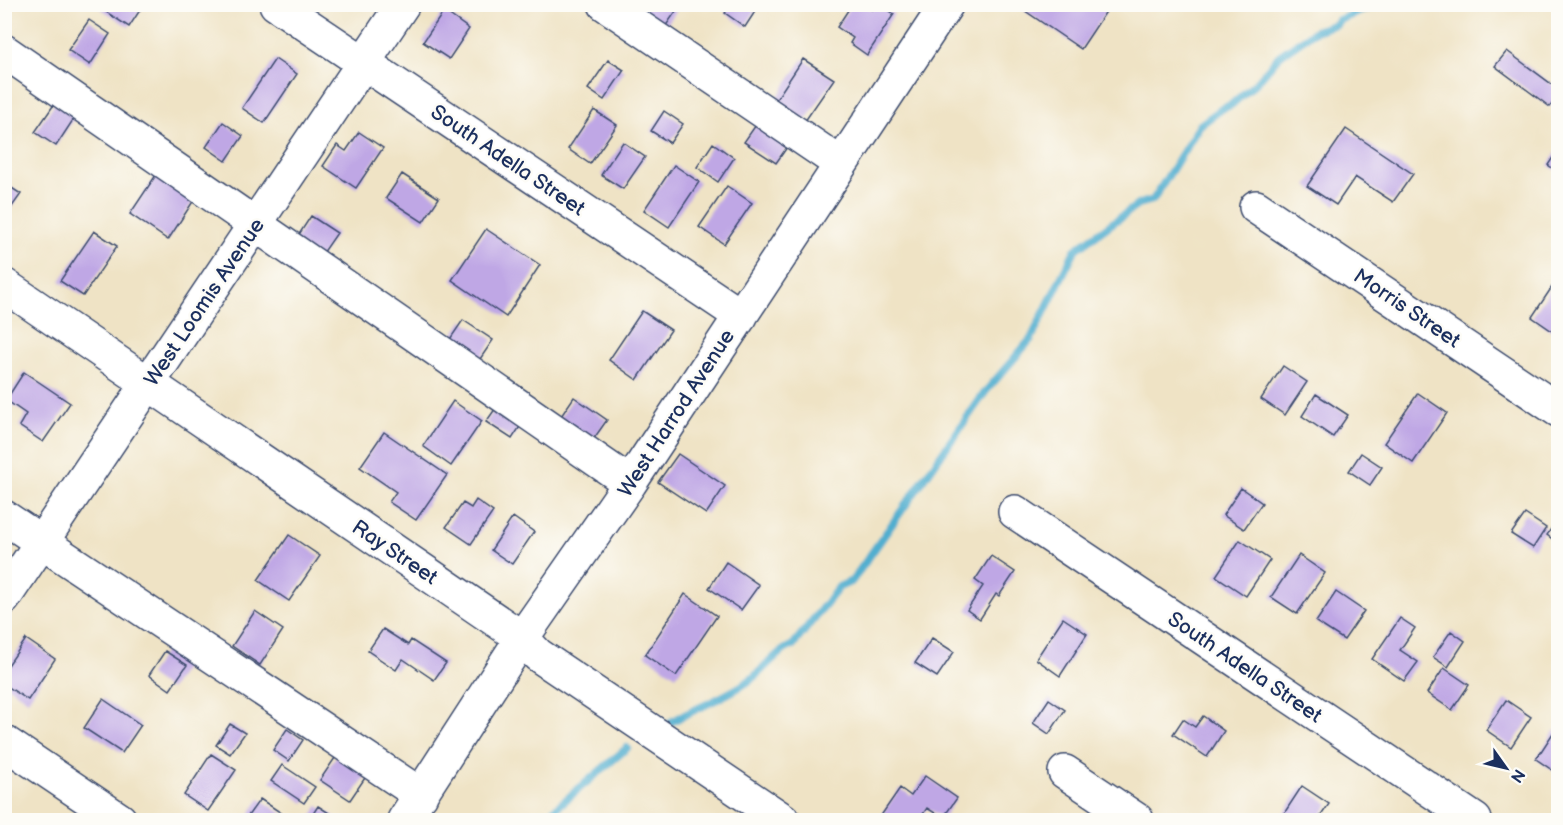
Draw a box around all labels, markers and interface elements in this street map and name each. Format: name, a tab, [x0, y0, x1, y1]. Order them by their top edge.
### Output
street label: South Adella Street	[426, 100, 590, 222]
street label: West Loomis Avenue	[139, 214, 270, 391]
street label: Morris Street	[1349, 264, 1465, 354]
street label: West Harrod Avenue	[613, 325, 740, 502]
street label: Ray Street	[347, 515, 443, 590]
street label: South Adella Street	[1163, 607, 1327, 729]
north arrow	[1476, 738, 1536, 798]
text: N	[1506, 765, 1528, 786]

